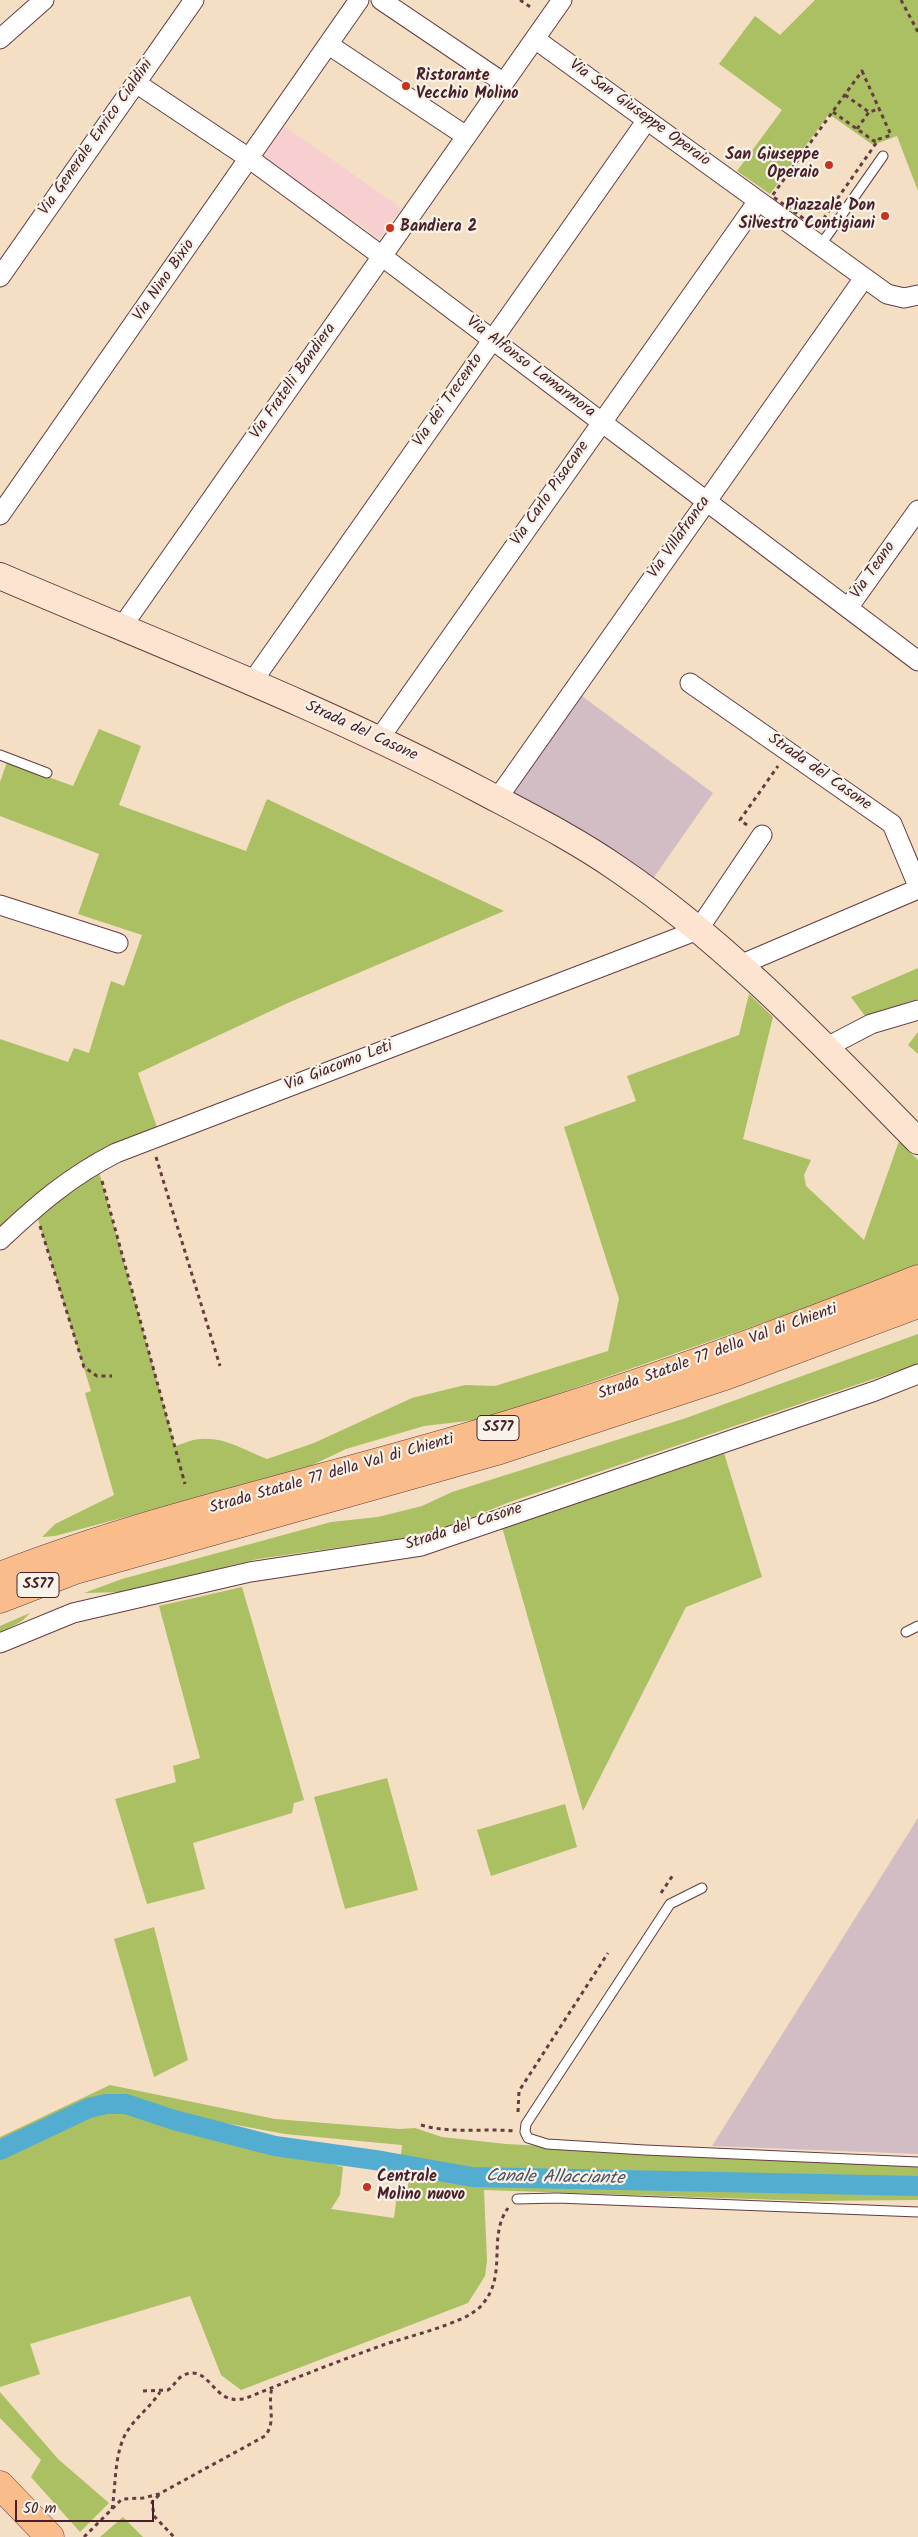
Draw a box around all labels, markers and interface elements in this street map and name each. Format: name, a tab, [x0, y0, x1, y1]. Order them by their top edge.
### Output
street label: Via Generale Enrico Cialdini	[36, 56, 158, 220]
street label: Via San Giuseppe Operaio	[565, 56, 713, 172]
place label: Ristorante Vecchio Molino	[416, 67, 519, 105]
marker: Ristorante Vecchio Molino	[400, 80, 412, 92]
place label: San Giuseppe Operaio	[725, 146, 819, 184]
marker: San Giuseppe Operaio	[823, 159, 835, 171]
place label: Piazzale Don Silvestro Contigiani	[739, 197, 875, 235]
marker: Piazzale Don Silvestro Contigiani	[879, 210, 891, 222]
place label: Bandiera 2	[400, 218, 477, 238]
marker: Bandiera 2	[384, 222, 396, 234]
street label: Via Nino Bixio	[130, 237, 200, 325]
street label: Via Alfonso Lamarmora	[462, 313, 598, 423]
street label: Via Fratelli Bandiera	[247, 320, 341, 444]
street label: Via dei Trecento	[410, 351, 488, 451]
street label: Via Carlo Pisacane	[508, 438, 594, 550]
street label: Via Villafranca	[645, 493, 715, 583]
street label: Via Teano	[847, 539, 901, 603]
street label: Strada del Casone	[302, 698, 420, 766]
street label: Strada del Casone	[764, 730, 874, 816]
street label: Via Giacomo Leti	[282, 1038, 396, 1096]
street label: Strada Statale 77 della Val di Chienti	[596, 1301, 840, 1405]
road number: SS77	[477, 1416, 519, 1440]
street label: Strada Statale 77 della Val di Chienti	[208, 1431, 456, 1519]
street label: Strada del Casone	[403, 1500, 525, 1556]
road number: SS77	[17, 1572, 59, 1598]
water label: Canale Allacciante	[486, 2167, 624, 2191]
place label: Centrale Molino nuovo	[377, 2168, 465, 2206]
marker: Centrale Molino nuovo	[361, 2181, 373, 2193]
scale bar	[18, 2490, 156, 2522]
text: 50 m	[23, 2497, 57, 2521]

